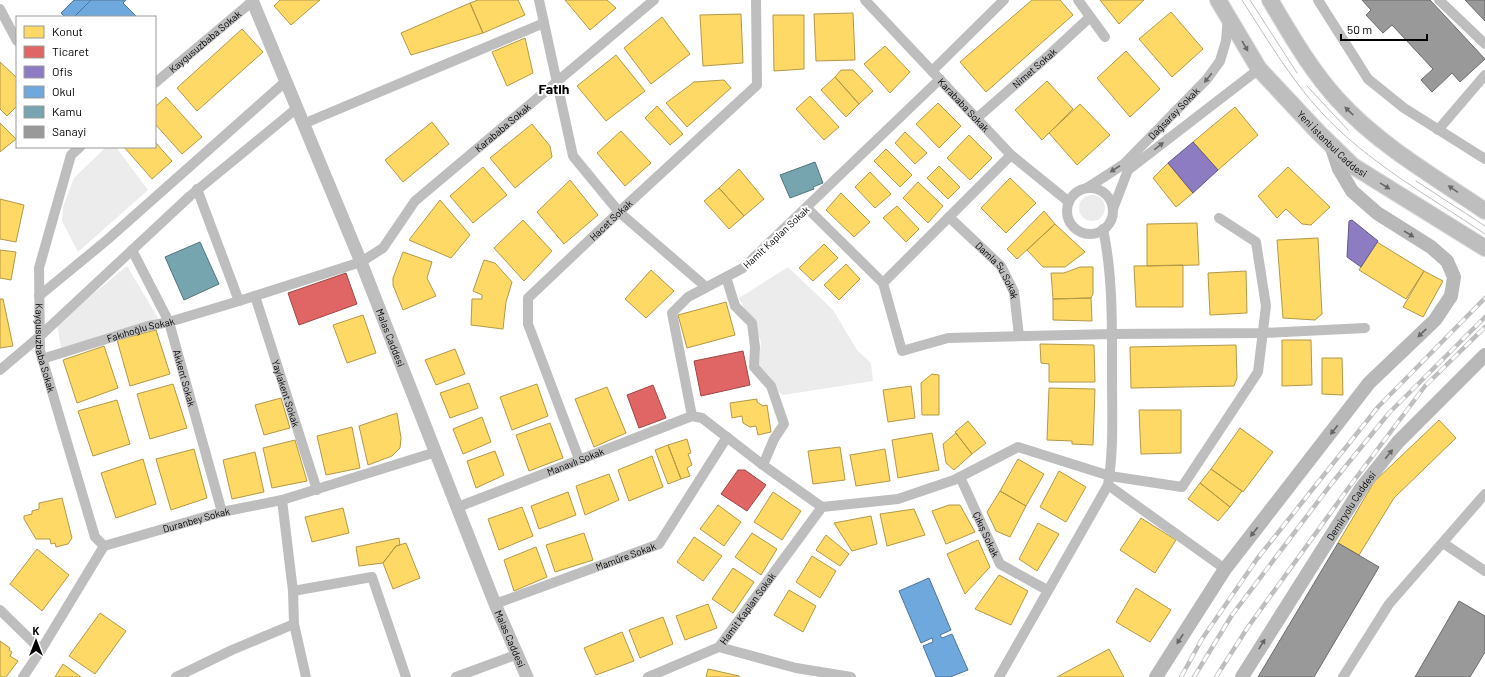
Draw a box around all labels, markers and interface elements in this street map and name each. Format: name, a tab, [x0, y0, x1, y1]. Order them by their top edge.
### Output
street label: Kaygusuzbaba Sokak	[166, 8, 243, 75]
legend	[16, 16, 156, 148]
scale bar	[1341, 16, 1427, 42]
text: 50 m	[1347, 22, 1372, 36]
text: Konut	[52, 24, 83, 38]
one-way arrow	[1241, 41, 1249, 51]
text: Ticaret	[52, 44, 89, 58]
street label: Nimet Sokak	[1010, 45, 1059, 91]
text: Ofis	[52, 64, 73, 78]
one-way arrow	[1203, 73, 1212, 84]
street label: Karababa Sokak	[936, 75, 992, 134]
district label: Fatih	[539, 80, 569, 97]
text: Okul	[52, 84, 75, 98]
street label: Dağsaray Sokak	[1145, 85, 1202, 142]
street label: Karababa Sokak	[472, 100, 533, 154]
text: Kamu	[52, 104, 82, 118]
one-way arrow	[1344, 106, 1354, 115]
street label: Yeni İstanbul Caddesi	[1295, 108, 1369, 179]
text: Sanayi	[52, 124, 86, 138]
one-way arrow	[1154, 142, 1165, 151]
one-way arrow	[1110, 166, 1121, 173]
one-way arrow	[1380, 182, 1390, 190]
one-way arrow	[1447, 185, 1459, 192]
street label: Hacet Sokak	[587, 197, 634, 243]
street label: Hamit Kaplan Sokak	[740, 203, 812, 271]
one-way arrow	[1403, 230, 1415, 237]
street label: Damla Su Sokak	[973, 239, 1021, 299]
street label: Kaygusuzbaba Sokak	[33, 303, 58, 394]
street label: Malas Caddesi	[374, 307, 407, 368]
street label: Fakıhoğlu Sokak	[105, 315, 176, 344]
one-way arrow	[1417, 328, 1427, 337]
street label: Akkent Sokak	[171, 348, 198, 408]
street label: Yaylakent Sokak	[270, 358, 302, 428]
one-way arrow	[1329, 424, 1338, 435]
street label: Manavlı Sokak	[545, 445, 606, 478]
one-way arrow	[1384, 449, 1393, 460]
street label: Demiryolu Caddesi	[1324, 469, 1378, 543]
street label: Duranbey Sokak	[161, 505, 231, 535]
street label: Çıkış Sokak	[971, 510, 1002, 559]
one-way arrow	[1250, 527, 1258, 538]
street label: Mamüre Sokak	[594, 540, 657, 573]
street label: Hamit Kaplan Sokak	[717, 570, 778, 647]
street label: Malas Caddesi	[492, 608, 528, 669]
north arrow	[16, 621, 56, 661]
text: K	[33, 624, 40, 637]
one-way arrow	[1176, 634, 1184, 644]
one-way arrow	[1258, 639, 1266, 649]

